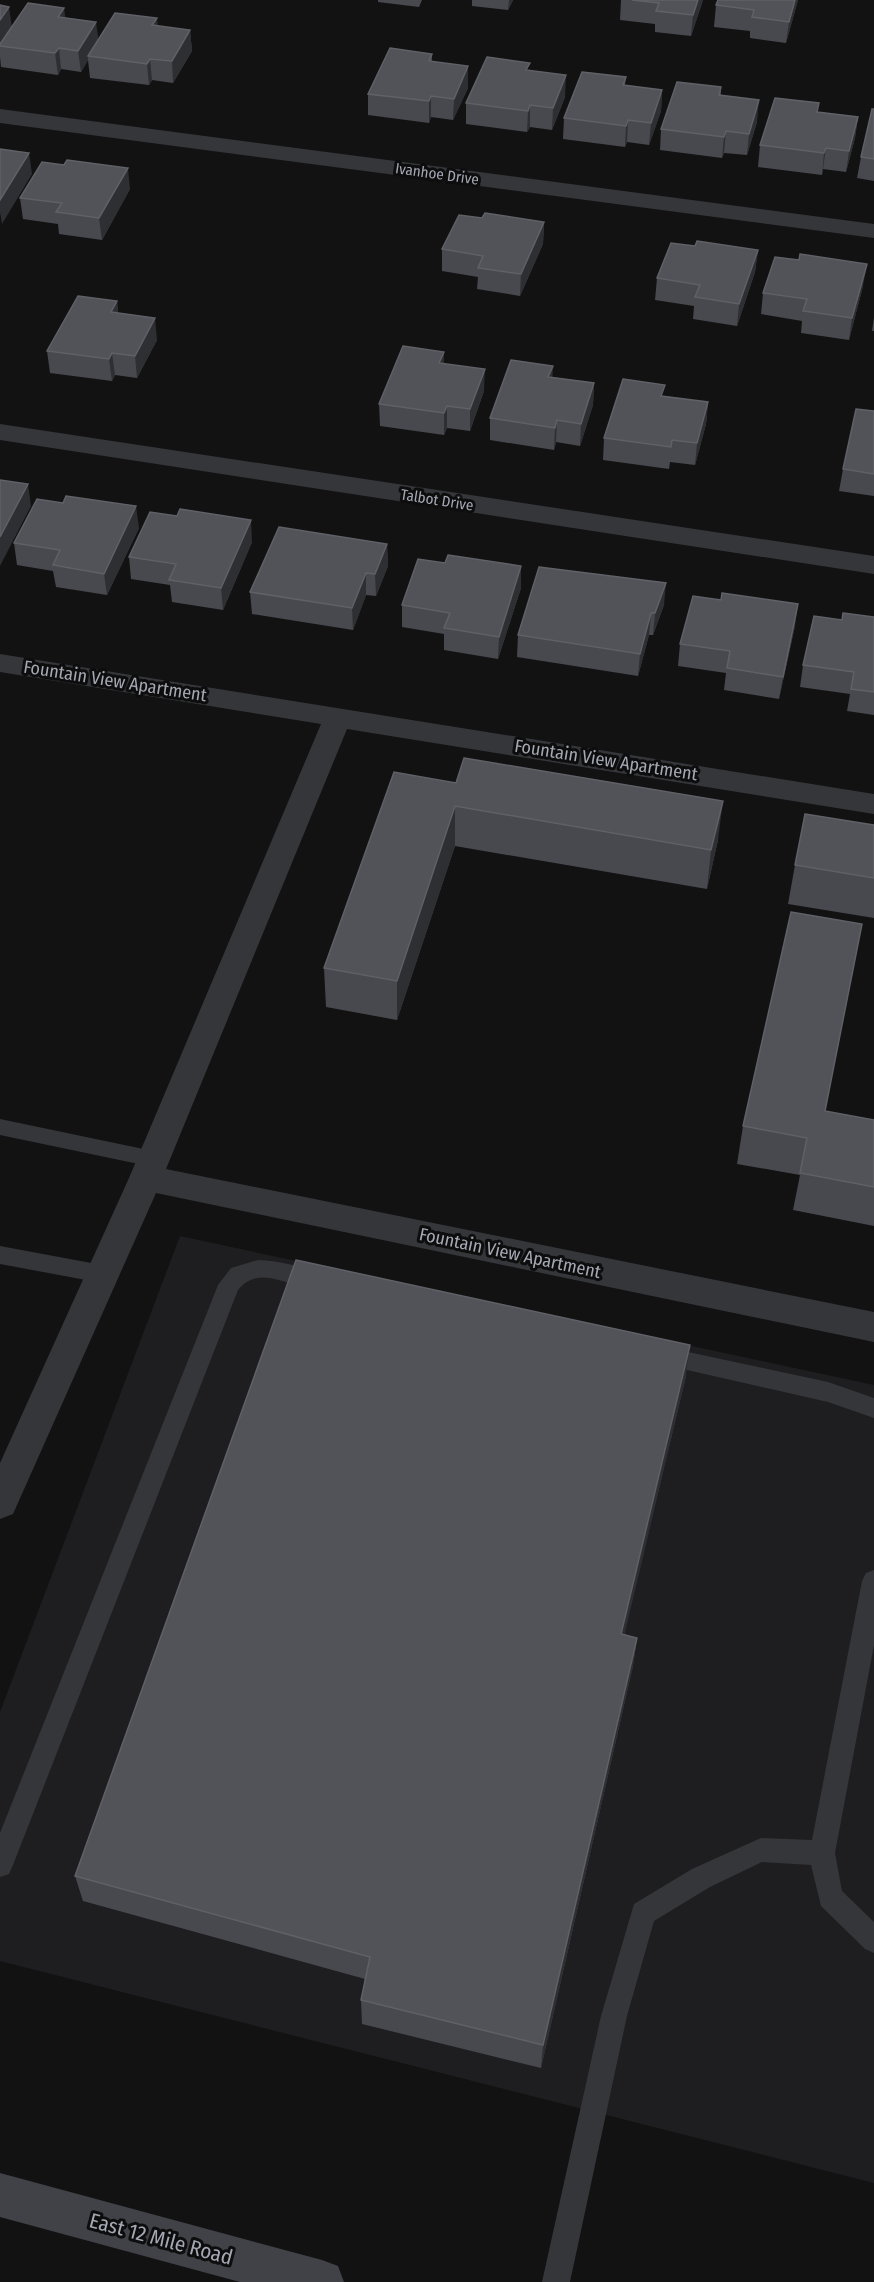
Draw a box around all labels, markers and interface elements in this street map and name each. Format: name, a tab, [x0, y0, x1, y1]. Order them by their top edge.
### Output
street label: Ivanhoe Drive	[394, 159, 480, 189]
street label: Talbot Drive	[399, 485, 475, 515]
street label: Fountain View Apartment	[22, 656, 208, 706]
street label: Fountain View Apartment	[513, 735, 699, 785]
street label: Fountain View Apartment	[417, 1223, 603, 1283]
street label: East 12 Mile Road	[86, 2207, 236, 2271]

